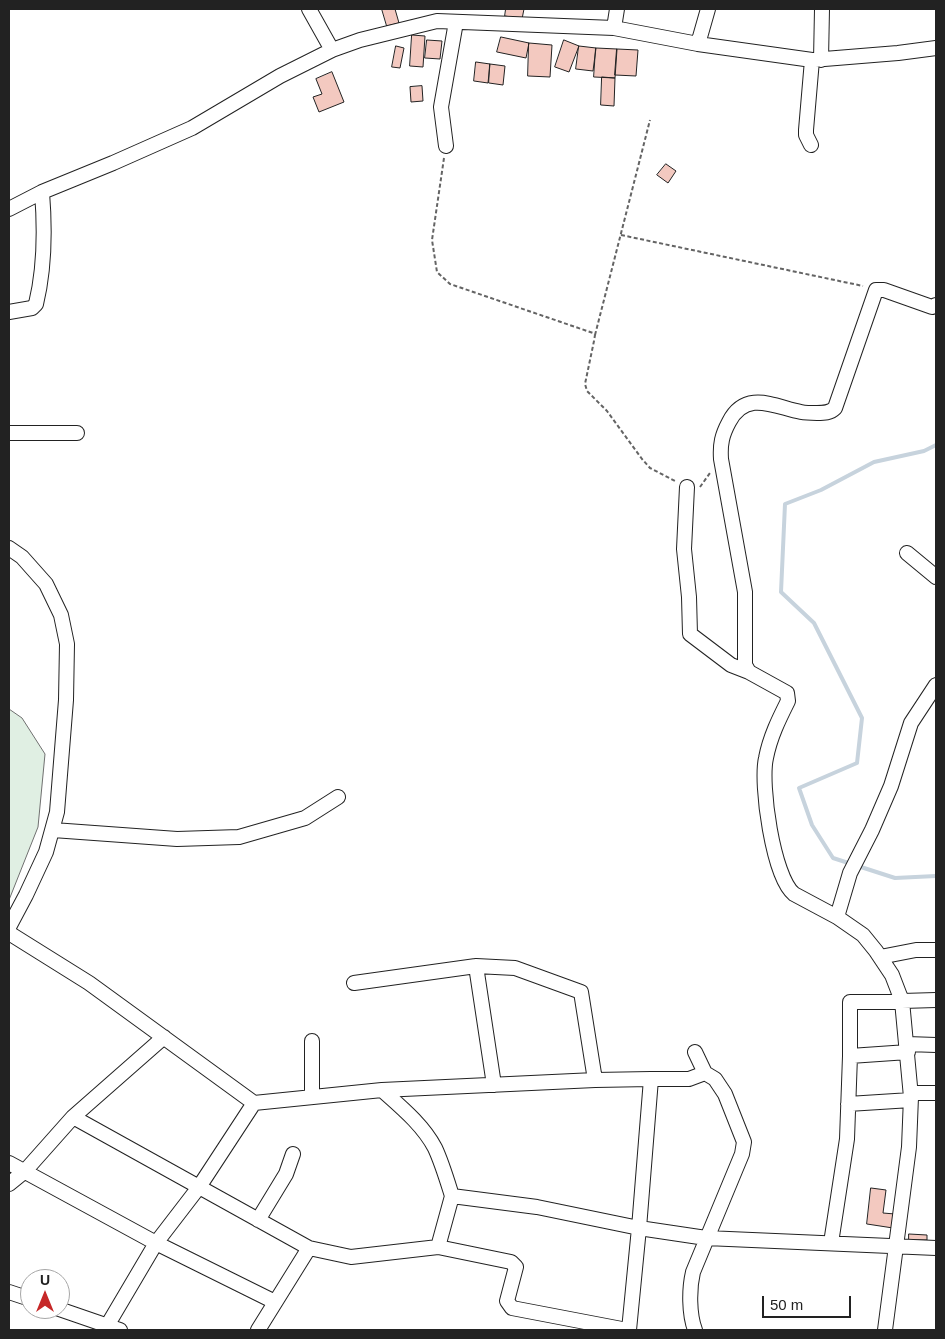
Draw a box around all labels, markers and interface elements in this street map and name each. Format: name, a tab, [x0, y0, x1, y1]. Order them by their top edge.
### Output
north arrow	[20, 1269, 70, 1319]
text: U	[40, 1272, 50, 1288]
scale bar	[765, 1286, 854, 1318]
text: 50 m	[770, 1296, 803, 1313]

